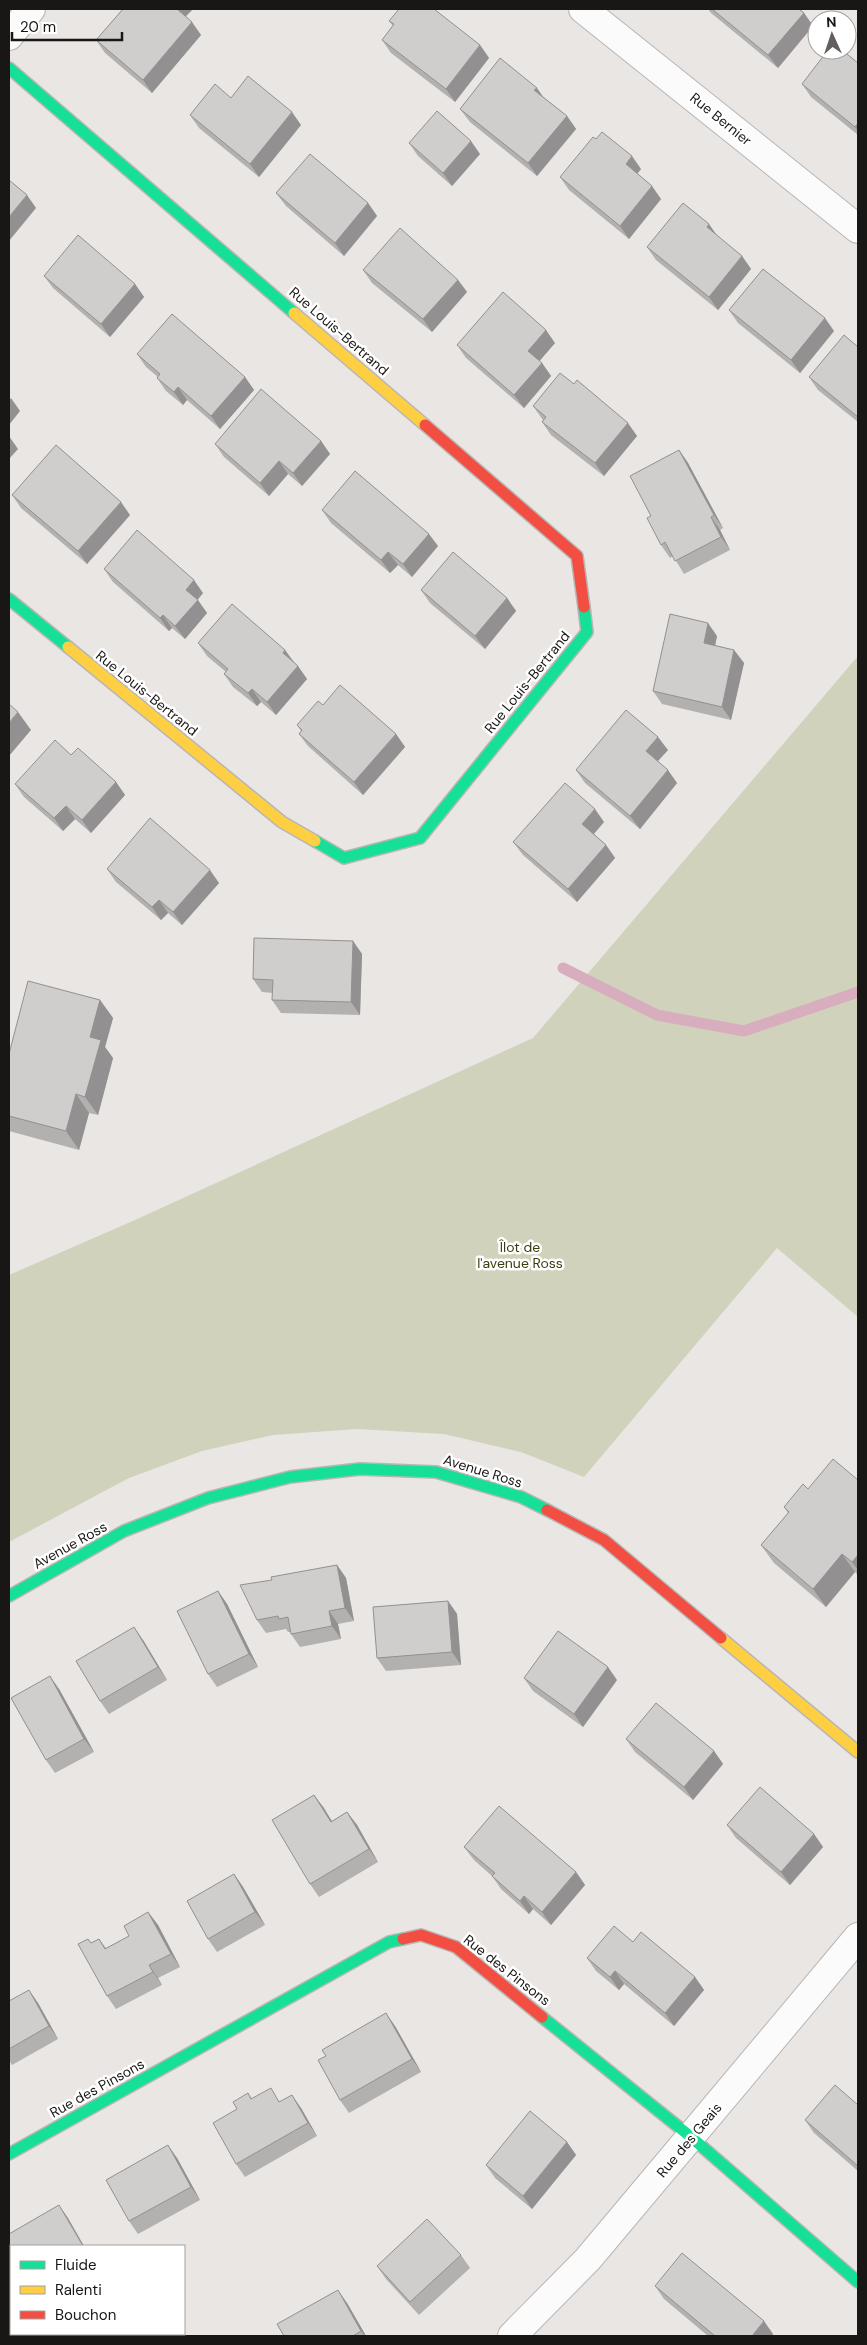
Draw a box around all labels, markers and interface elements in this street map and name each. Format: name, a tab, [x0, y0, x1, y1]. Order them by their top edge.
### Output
scale bar	[12, 10, 122, 42]
north arrow	[807, 10, 857, 60]
text: N	[826, 13, 837, 31]
text: 20 m	[20, 17, 56, 37]
street label: Rue Bernier	[687, 89, 755, 149]
street label: Rue Louis-Bertrand	[286, 283, 392, 379]
street label: Rue Louis-Bertrand	[480, 627, 574, 737]
street label: Rue Louis-Bertrand	[92, 646, 202, 740]
park label: Îlot de l'avenue Ross	[477, 1238, 563, 1272]
street label: Avenue Ross	[441, 1450, 525, 1492]
street label: Avenue Ross	[30, 1517, 110, 1573]
street label: Rue des Pinsons	[460, 1930, 554, 2010]
street label: Rue des Pinsons	[47, 2055, 147, 2121]
street label: Rue des Geais	[653, 2099, 725, 2181]
legend	[10, 2245, 185, 2335]
text: Fluide	[55, 2255, 97, 2275]
text: Ralenti	[55, 2280, 102, 2300]
text: Bouchon	[55, 2305, 116, 2325]

